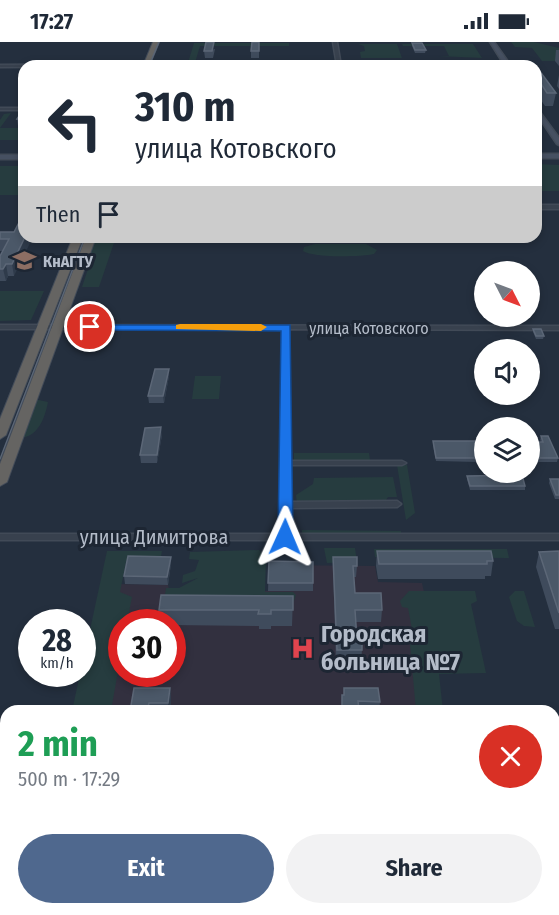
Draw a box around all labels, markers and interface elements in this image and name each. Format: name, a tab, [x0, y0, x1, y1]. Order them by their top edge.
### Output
text: 17:27	[30, 8, 73, 35]
text: 310 m	[135, 82, 236, 132]
icon: left	[36, 84, 114, 162]
text: улица Котовского	[135, 133, 337, 165]
icon: arrive	[92, 198, 125, 231]
text: Then	[36, 201, 80, 228]
school or university icon: КнАГТУ	[12, 248, 38, 274]
place label: КнАГТУ	[43, 252, 94, 271]
north arrow	[474, 261, 540, 327]
map controls	[474, 261, 540, 483]
pin	[64, 301, 115, 352]
icon: arrive	[73, 310, 106, 343]
street label: улица Котовского	[309, 319, 429, 338]
button: sound	[474, 339, 540, 405]
button: layers	[474, 417, 540, 483]
position arrow	[253, 505, 317, 569]
street label: улица Димитрова	[80, 525, 228, 549]
speed limit sign: 30	[108, 609, 186, 687]
place label: Городская больница №7	[321, 620, 460, 676]
text: 28	[42, 623, 72, 659]
hospital icon: Городская больница №7	[290, 635, 316, 661]
text: km/h	[40, 654, 74, 672]
text: 2 min	[18, 722, 98, 766]
button: close	[479, 725, 542, 788]
text: 500 m · 17:29	[18, 767, 120, 791]
button: Exit	[18, 834, 274, 903]
button: Share	[286, 834, 542, 903]

